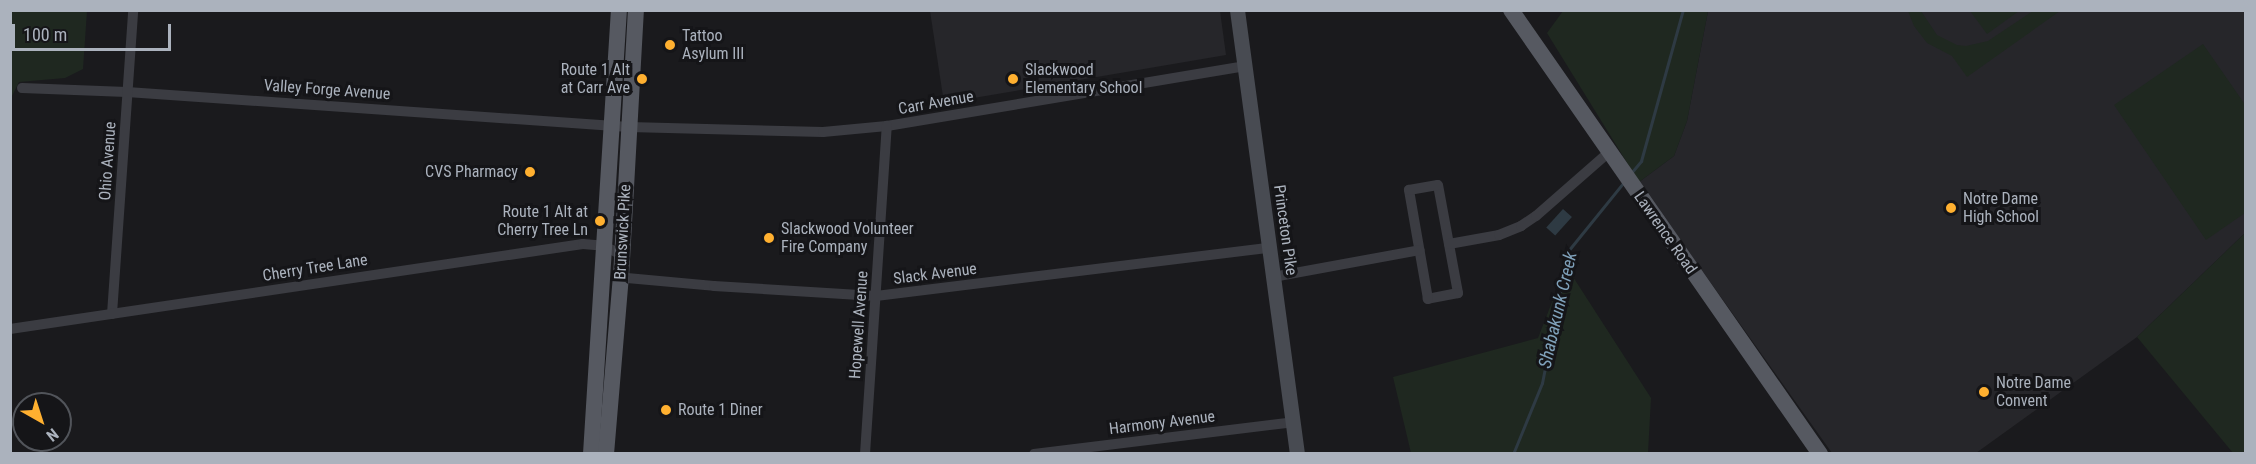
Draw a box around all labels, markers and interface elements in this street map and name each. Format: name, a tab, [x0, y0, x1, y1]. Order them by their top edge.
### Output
scale bar	[15, 12, 174, 50]
text: 100 m	[23, 24, 67, 45]
place label: Tattoo Asylum III	[682, 26, 744, 64]
marker: Tattoo Asylum III	[663, 38, 677, 52]
place label: Route 1 Alt at Carr Ave	[561, 60, 630, 98]
place label: Slackwood Elementary School	[1025, 60, 1142, 98]
marker: Route 1 Alt at Carr Ave	[635, 72, 649, 86]
marker: Slackwood Elementary School	[1006, 72, 1020, 86]
street label: Valley Forge Avenue	[263, 76, 391, 104]
street label: Carr Avenue	[897, 87, 975, 119]
street label: Ohio Avenue	[96, 121, 120, 201]
place label: CVS Pharmacy	[425, 162, 518, 182]
marker: CVS Pharmacy	[523, 165, 537, 179]
street label: Brunswick Pike	[611, 184, 635, 280]
street label: Princeton Pike	[1269, 184, 1301, 276]
street label: Lawrence Road	[1630, 188, 1700, 278]
place label: Notre Dame High School	[1963, 189, 2039, 227]
marker: Notre Dame High School	[1944, 201, 1958, 215]
place label: Route 1 Alt at Cherry Tree Ln	[497, 202, 588, 240]
marker: Route 1 Alt at Cherry Tree Ln	[593, 214, 607, 228]
place label: Slackwood Volunteer Fire Company	[781, 219, 914, 257]
marker: Slackwood Volunteer Fire Company	[762, 231, 776, 245]
street label: Cherry Tree Lane	[261, 250, 369, 286]
water label: Shabakunk Creek	[1534, 250, 1582, 370]
street label: Slack Avenue	[892, 259, 978, 289]
street label: Hopewell Avenue	[846, 270, 872, 380]
place label: Notre Dame Convent	[1996, 373, 2071, 411]
marker: Notre Dame Convent	[1977, 385, 1991, 399]
north arrow	[12, 392, 72, 452]
place label: Route 1 Diner	[678, 400, 763, 420]
marker: Route 1 Diner	[659, 403, 673, 417]
street label: Harmony Avenue	[1108, 407, 1216, 439]
text: N	[43, 424, 62, 445]

